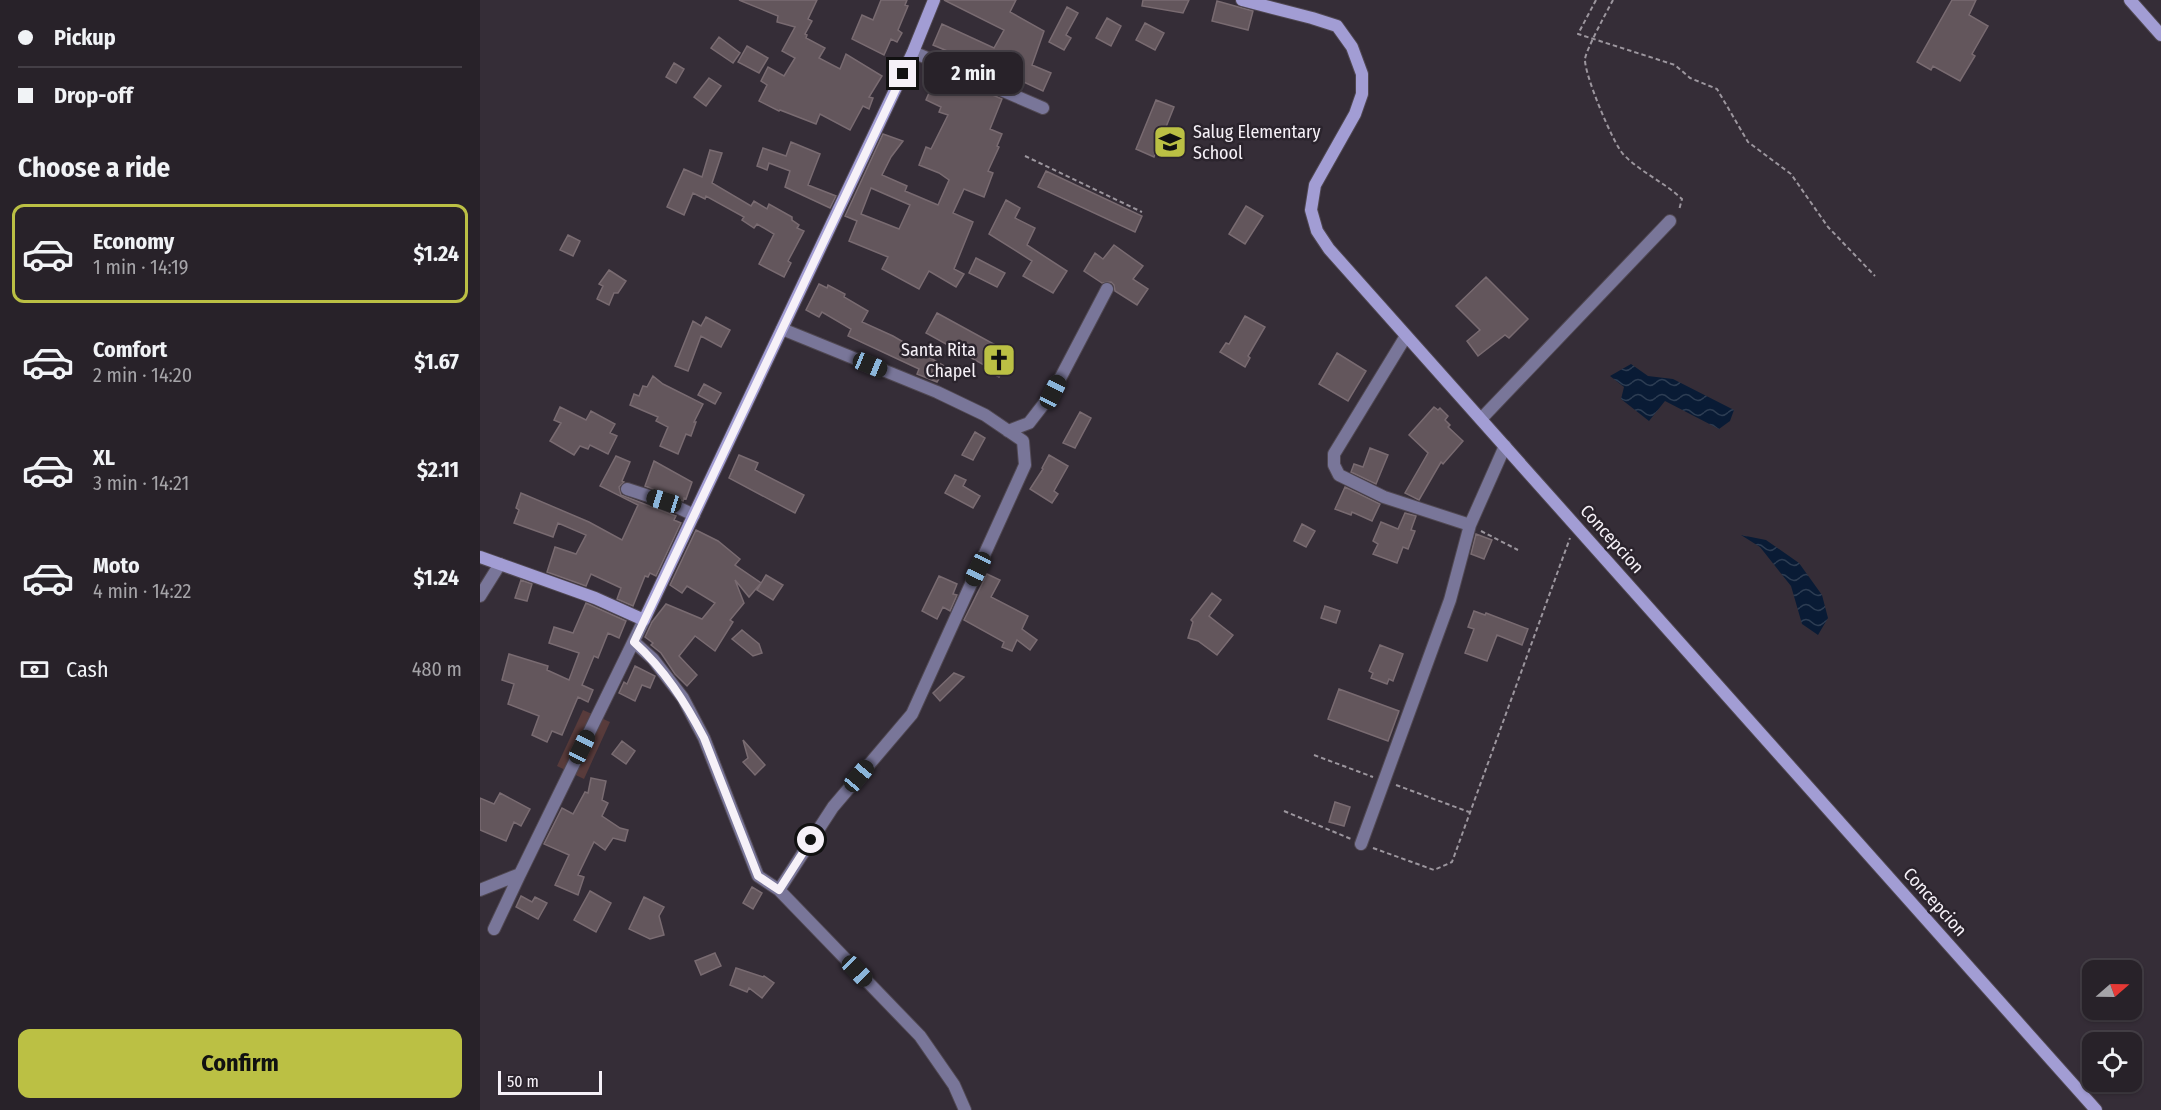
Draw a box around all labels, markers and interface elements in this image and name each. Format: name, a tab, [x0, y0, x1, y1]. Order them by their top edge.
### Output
text: Pickup	[54, 24, 116, 51]
callout: 2 min	[924, 53, 1023, 95]
route end	[889, 60, 916, 87]
text: 2 min	[951, 61, 996, 85]
text: Drop-off	[54, 82, 133, 109]
place label: Salug Elementary School	[1193, 121, 1320, 164]
school or university icon: Salug Elementary School	[1152, 124, 1188, 160]
text: Choose a ride	[18, 152, 170, 184]
icon: car	[21, 227, 75, 281]
text: Economy	[93, 228, 174, 255]
text: $1.24	[413, 240, 459, 267]
text: 1 min · 14:19	[93, 255, 189, 279]
icon: car	[21, 335, 75, 389]
text: Comfort	[93, 336, 167, 363]
place label: Santa Rita Chapel	[901, 339, 976, 382]
church icon: Santa Rita Chapel	[981, 342, 1017, 378]
text: $1.67	[414, 348, 459, 375]
car	[850, 350, 890, 380]
text: 2 min · 14:20	[93, 363, 192, 387]
car	[1037, 372, 1069, 412]
icon: car	[21, 443, 75, 497]
text: XL	[93, 444, 115, 471]
text: $2.11	[417, 456, 459, 483]
text: 3 min · 14:21	[93, 471, 189, 495]
car	[644, 487, 684, 515]
street label: Concepcion	[1575, 500, 1649, 578]
car	[962, 549, 994, 589]
icon: car	[21, 551, 75, 605]
text: Moto	[93, 552, 140, 579]
text: $1.24	[413, 564, 459, 591]
text: 4 min · 14:22	[93, 579, 191, 603]
icon: cash	[18, 653, 51, 686]
text: Cash	[66, 656, 109, 683]
text: 480 m	[412, 657, 462, 681]
car	[566, 727, 598, 767]
car	[841, 756, 877, 796]
route start	[797, 826, 824, 853]
street label: Concepcion	[1898, 863, 1972, 941]
car	[838, 952, 876, 990]
north arrow	[2082, 960, 2142, 1020]
map controls	[2082, 960, 2142, 1092]
button: Confirm	[18, 1029, 462, 1098]
button: locate	[2082, 1032, 2142, 1092]
scale bar	[498, 1068, 602, 1096]
text: 50 m	[507, 1072, 539, 1091]

